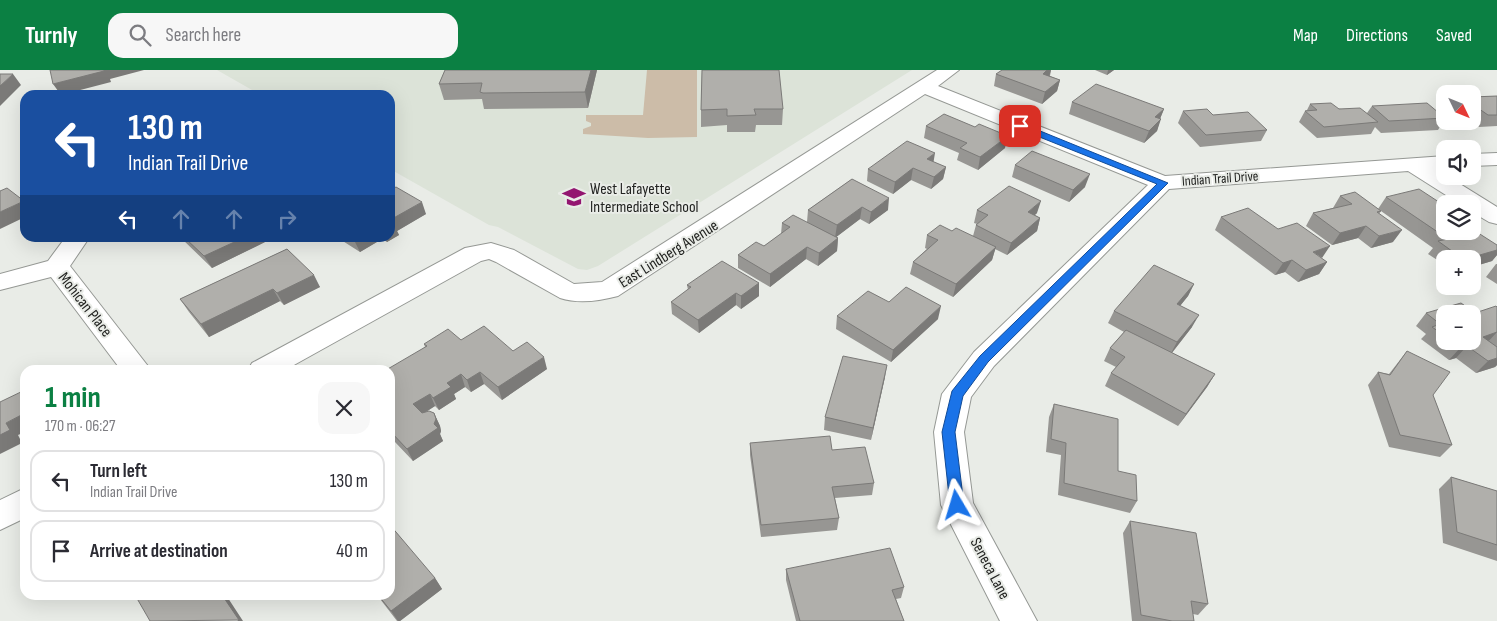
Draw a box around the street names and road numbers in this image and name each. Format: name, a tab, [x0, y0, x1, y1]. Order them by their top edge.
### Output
street label: Indian Trail Drive	[1181, 167, 1259, 190]
street label: East Lindberg Avenue	[616, 216, 722, 292]
street label: Mohican Place	[54, 269, 116, 341]
street label: Seneca Lane	[966, 535, 1014, 603]

